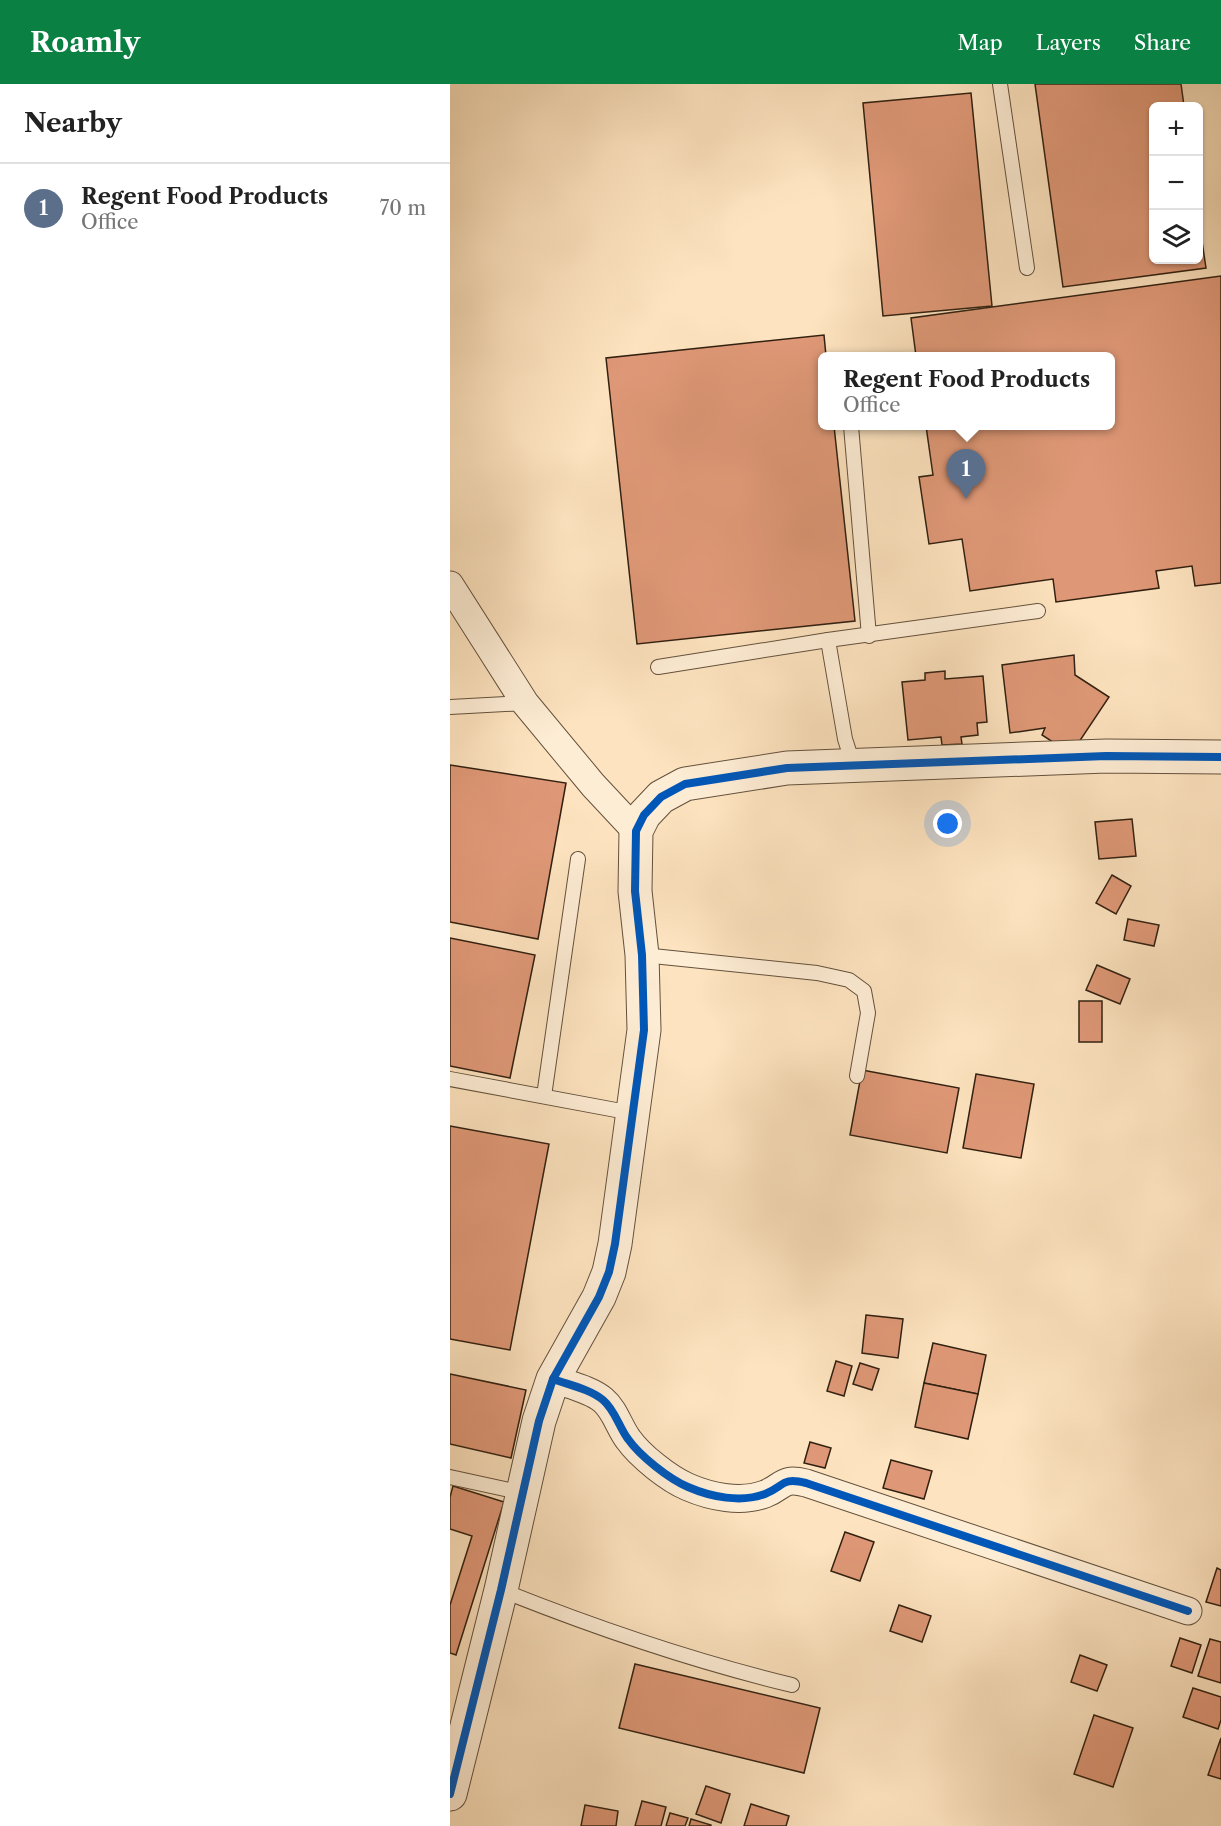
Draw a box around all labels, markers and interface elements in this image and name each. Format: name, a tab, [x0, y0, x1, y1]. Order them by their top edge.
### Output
text: Roamly	[30, 25, 140, 59]
text: Map	[958, 30, 1003, 55]
text: Layers	[1036, 30, 1101, 55]
text: Share	[1134, 30, 1191, 55]
map controls	[1149, 102, 1203, 264]
button: +	[1149, 102, 1203, 156]
text: Nearby	[24, 107, 122, 139]
button: −	[1149, 156, 1203, 210]
text: Regent Food Products	[81, 183, 328, 210]
text: 1	[39, 196, 48, 220]
text: 70 m	[380, 196, 426, 220]
text: Office	[81, 210, 139, 234]
button: layers	[1149, 210, 1203, 264]
popup	[818, 352, 1115, 430]
text: Regent Food Products	[843, 366, 1090, 393]
text: Office	[843, 393, 900, 417]
pin: 1	[946, 450, 986, 499]
your location	[933, 809, 962, 838]

